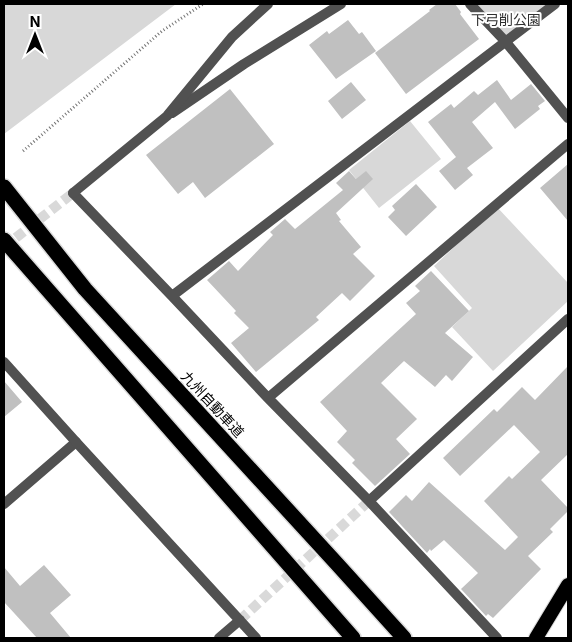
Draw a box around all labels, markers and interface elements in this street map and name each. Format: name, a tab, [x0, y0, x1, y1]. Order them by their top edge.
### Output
north arrow	[10, 10, 60, 60]
park label: 下弓削公園	[471, 11, 541, 28]
text: N	[30, 13, 40, 30]
street label: 九州自動車道	[178, 367, 248, 441]

